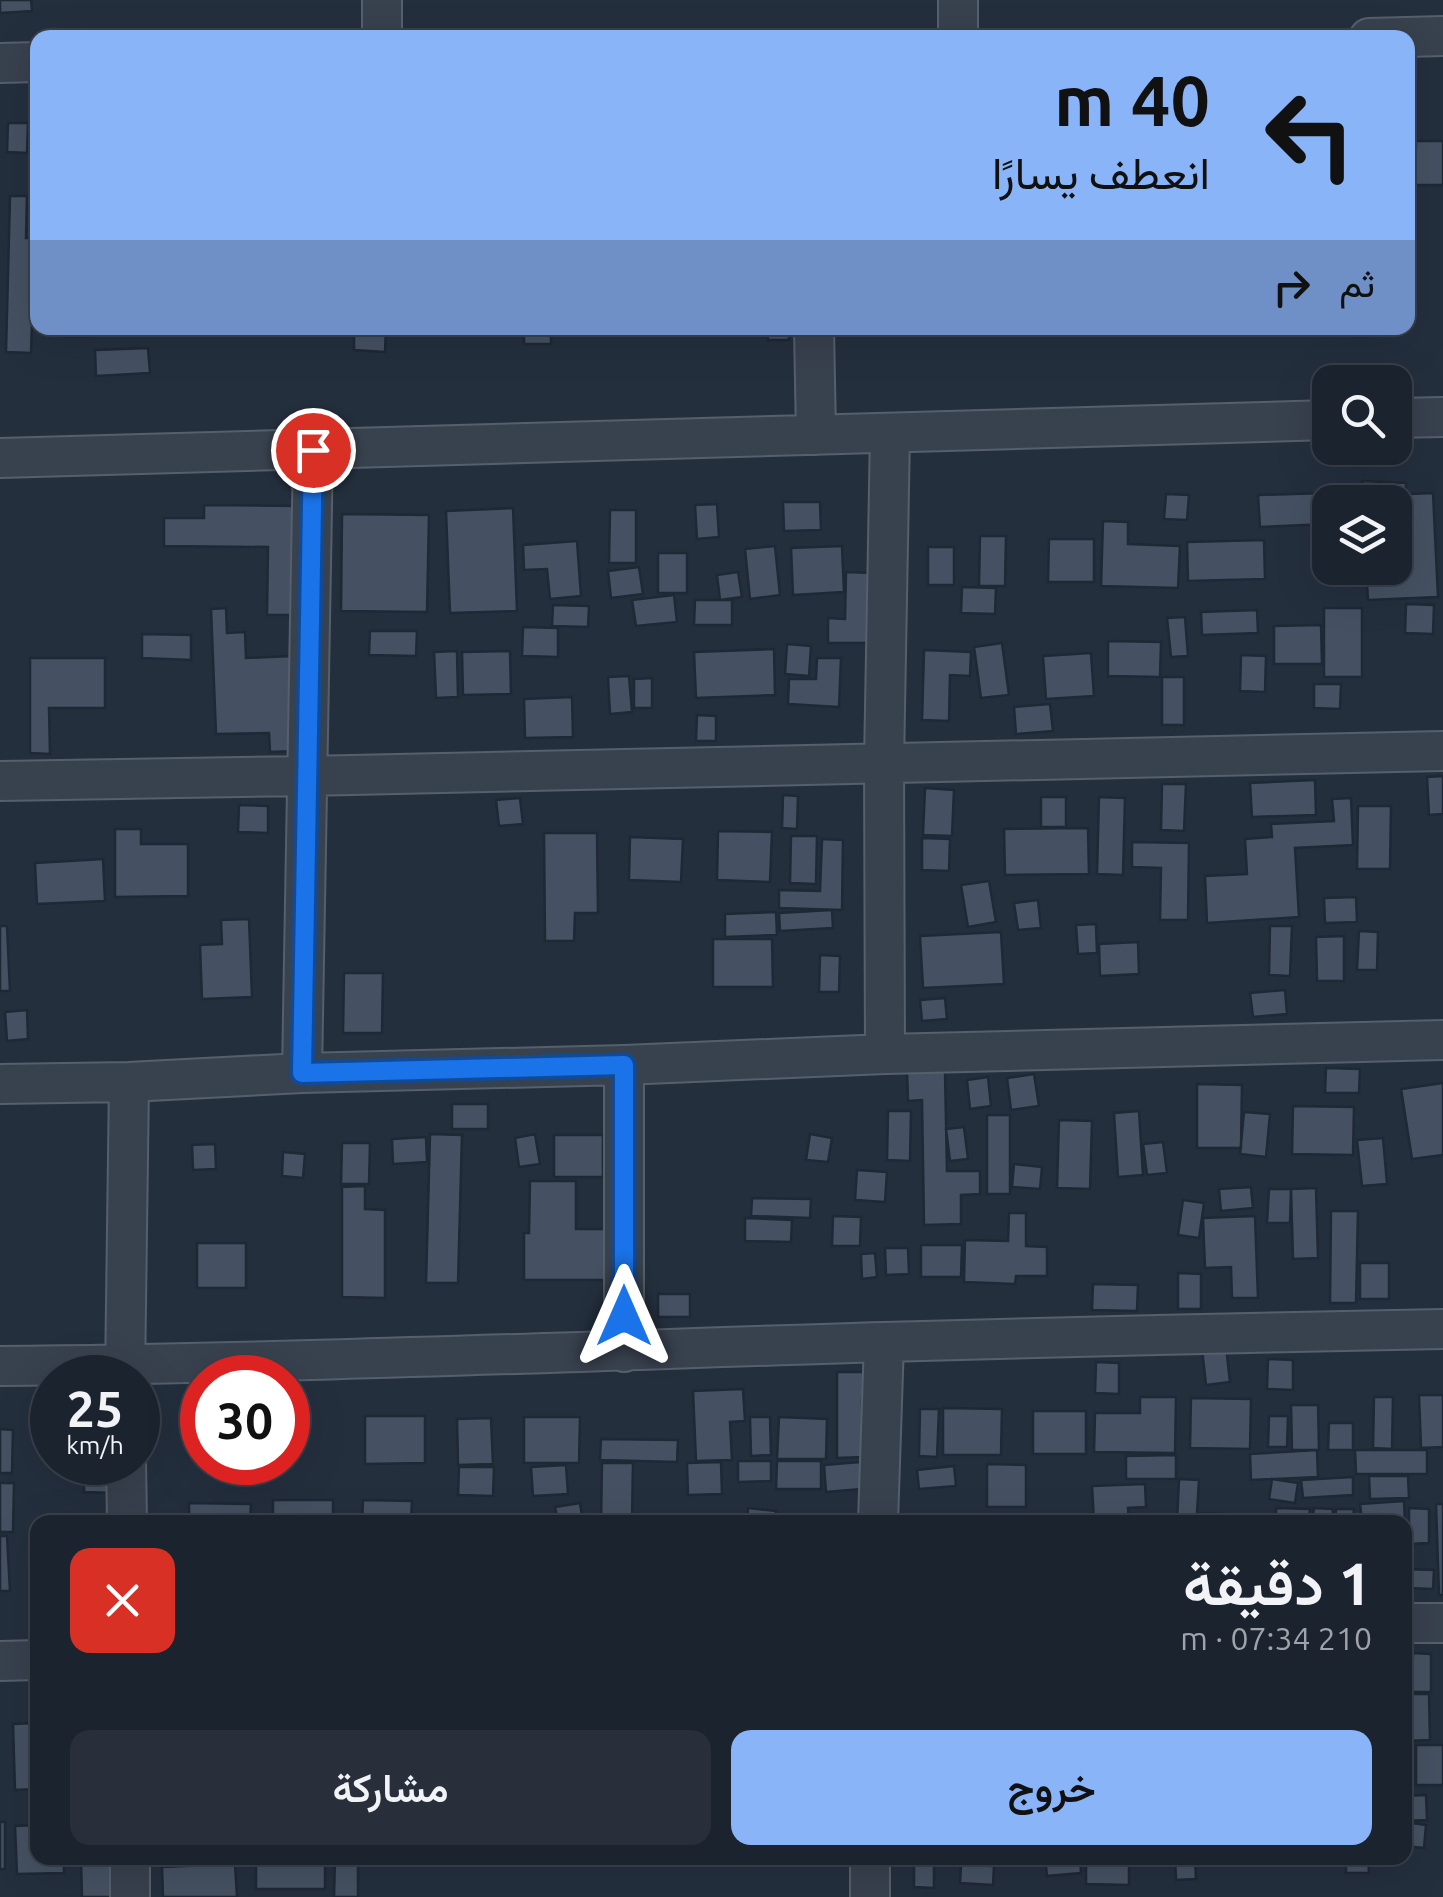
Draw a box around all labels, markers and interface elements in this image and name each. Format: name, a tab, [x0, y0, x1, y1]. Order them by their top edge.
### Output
text: 40 m	[1054, 61, 1210, 139]
icon: left	[1245, 70, 1375, 200]
text: انعطف يسارًا	[992, 147, 1210, 198]
icon: right	[1264, 260, 1319, 315]
text: ثم	[1339, 262, 1375, 304]
map controls	[1312, 365, 1412, 585]
button: search	[1312, 365, 1412, 465]
pin	[271, 408, 356, 493]
icon: arrive	[286, 423, 341, 478]
button: layers	[1312, 485, 1412, 585]
position arrow	[572, 1264, 676, 1368]
speed limit sign: 30	[180, 1355, 310, 1485]
text: 25	[67, 1380, 123, 1436]
text: km/h	[66, 1431, 124, 1459]
button: close	[70, 1548, 175, 1653]
text: 1 دقيقة	[1183, 1549, 1372, 1616]
text: 210 m · 07:34	[1180, 1620, 1372, 1656]
button: مشاركة	[70, 1730, 711, 1845]
button: خروج	[731, 1730, 1372, 1845]

